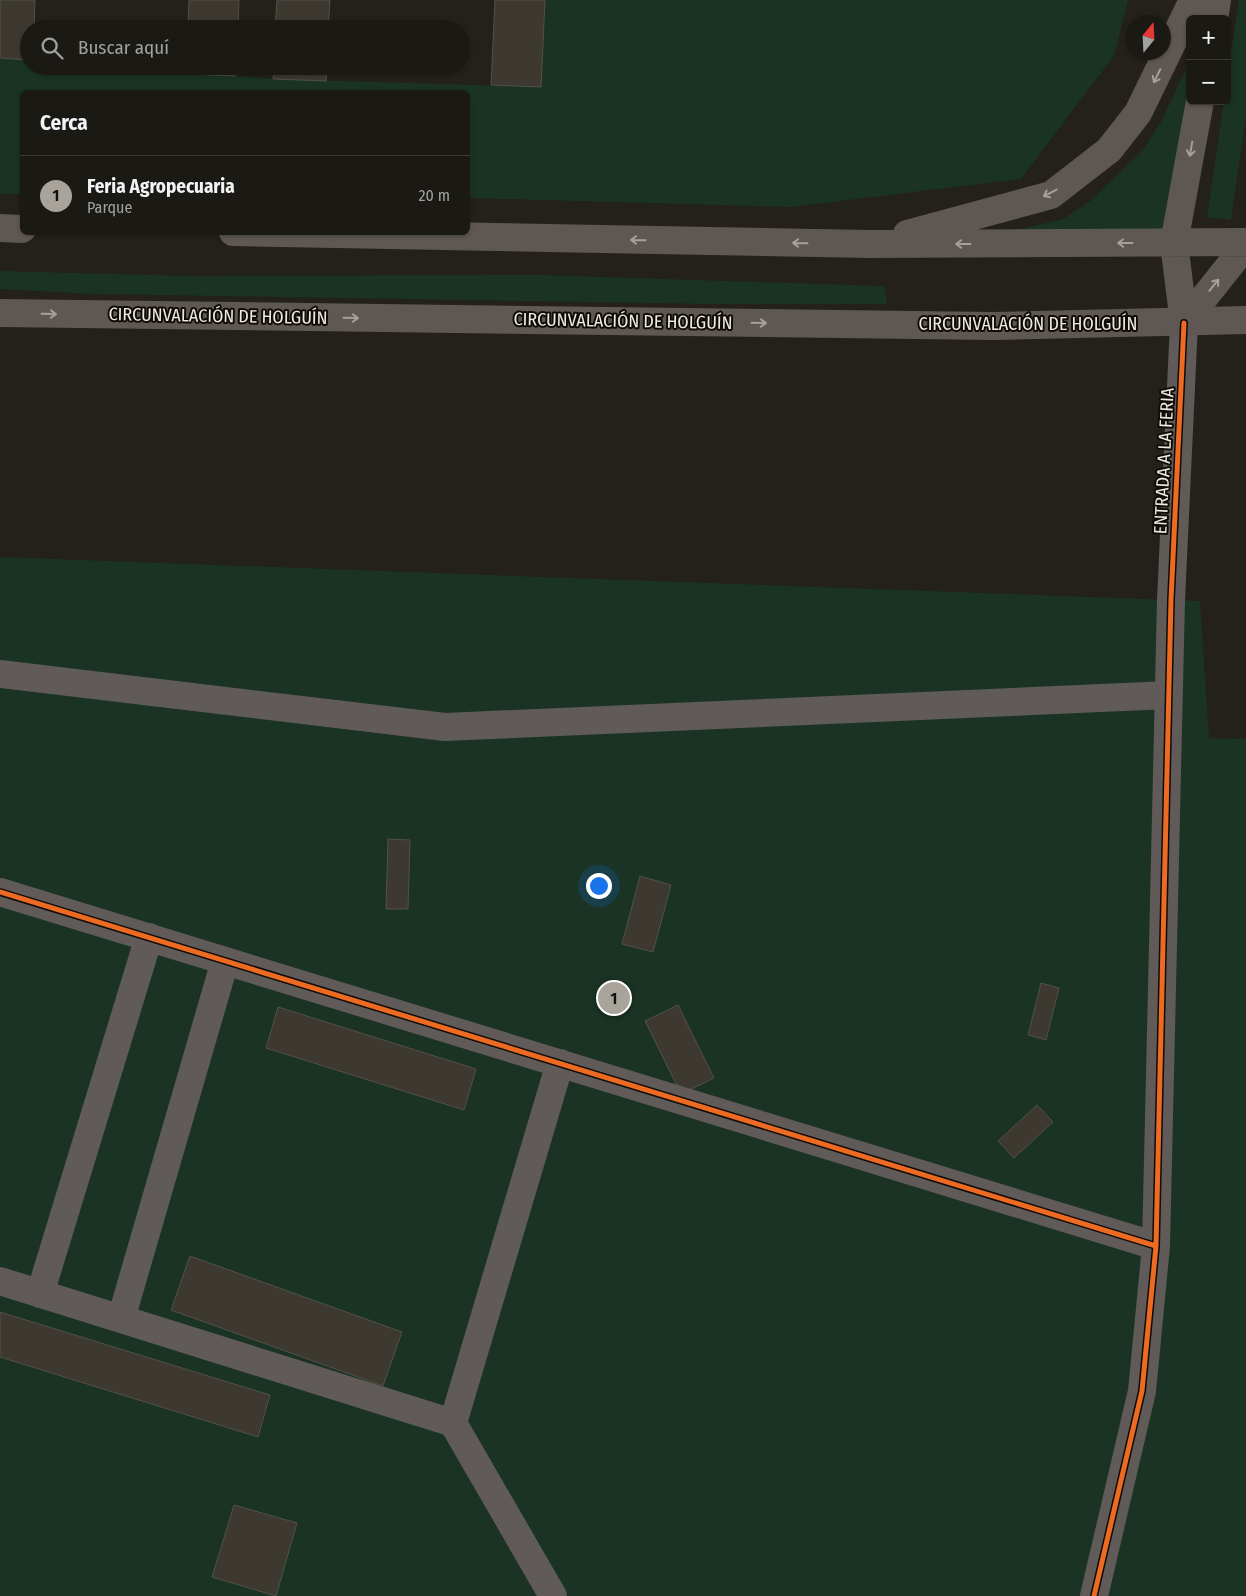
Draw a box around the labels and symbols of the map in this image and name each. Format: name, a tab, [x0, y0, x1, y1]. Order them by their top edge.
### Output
north arrow	[1126, 15, 1171, 60]
one-way arrow	[1152, 68, 1162, 83]
one-way arrow	[1186, 141, 1196, 157]
one-way arrow	[1043, 189, 1058, 199]
one-way arrow	[630, 235, 646, 245]
one-way arrow	[792, 238, 808, 248]
one-way arrow	[1117, 238, 1134, 248]
one-way arrow	[955, 239, 971, 249]
one-way arrow	[1209, 279, 1220, 292]
street label: CIRCUNVALACIÓN DE HOLGUÍN	[108, 302, 328, 329]
street label: CIRCUNVALACIÓN DE HOLGUÍN	[513, 307, 733, 334]
one-way arrow	[40, 309, 56, 319]
street label: CIRCUNVALACIÓN DE HOLGUÍN	[919, 312, 1138, 335]
one-way arrow	[342, 313, 359, 323]
one-way arrow	[750, 318, 766, 328]
street label: ENTRADA A LA FERIA	[1149, 387, 1179, 535]
your location	[586, 873, 612, 899]
pin: 1	[598, 979, 630, 1017]

